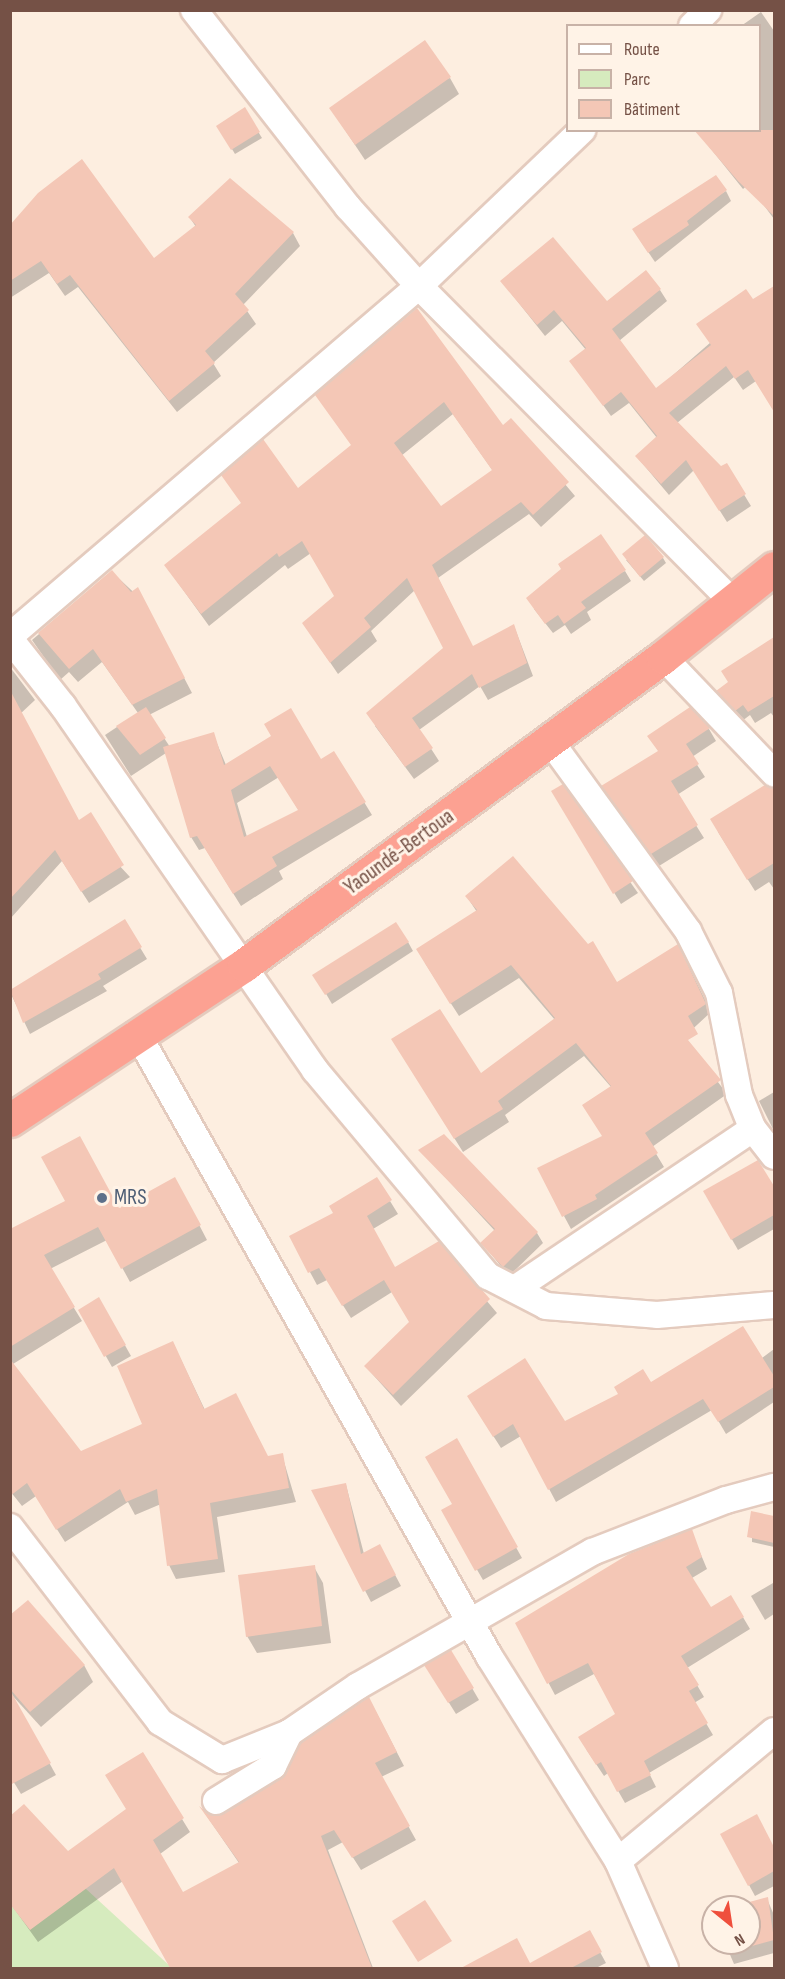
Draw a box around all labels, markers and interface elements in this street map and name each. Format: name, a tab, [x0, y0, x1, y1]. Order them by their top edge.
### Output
legend	[566, 24, 761, 132]
text: Route	[624, 39, 660, 60]
text: Parc	[624, 69, 650, 90]
text: Bâtiment	[624, 99, 680, 120]
street label: Yaoundé-Bertoua	[339, 803, 459, 901]
place label: MRS	[114, 1185, 147, 1211]
marker: MRS	[95, 1191, 109, 1205]
north arrow	[701, 1895, 761, 1955]
text: N	[731, 1929, 748, 1950]

